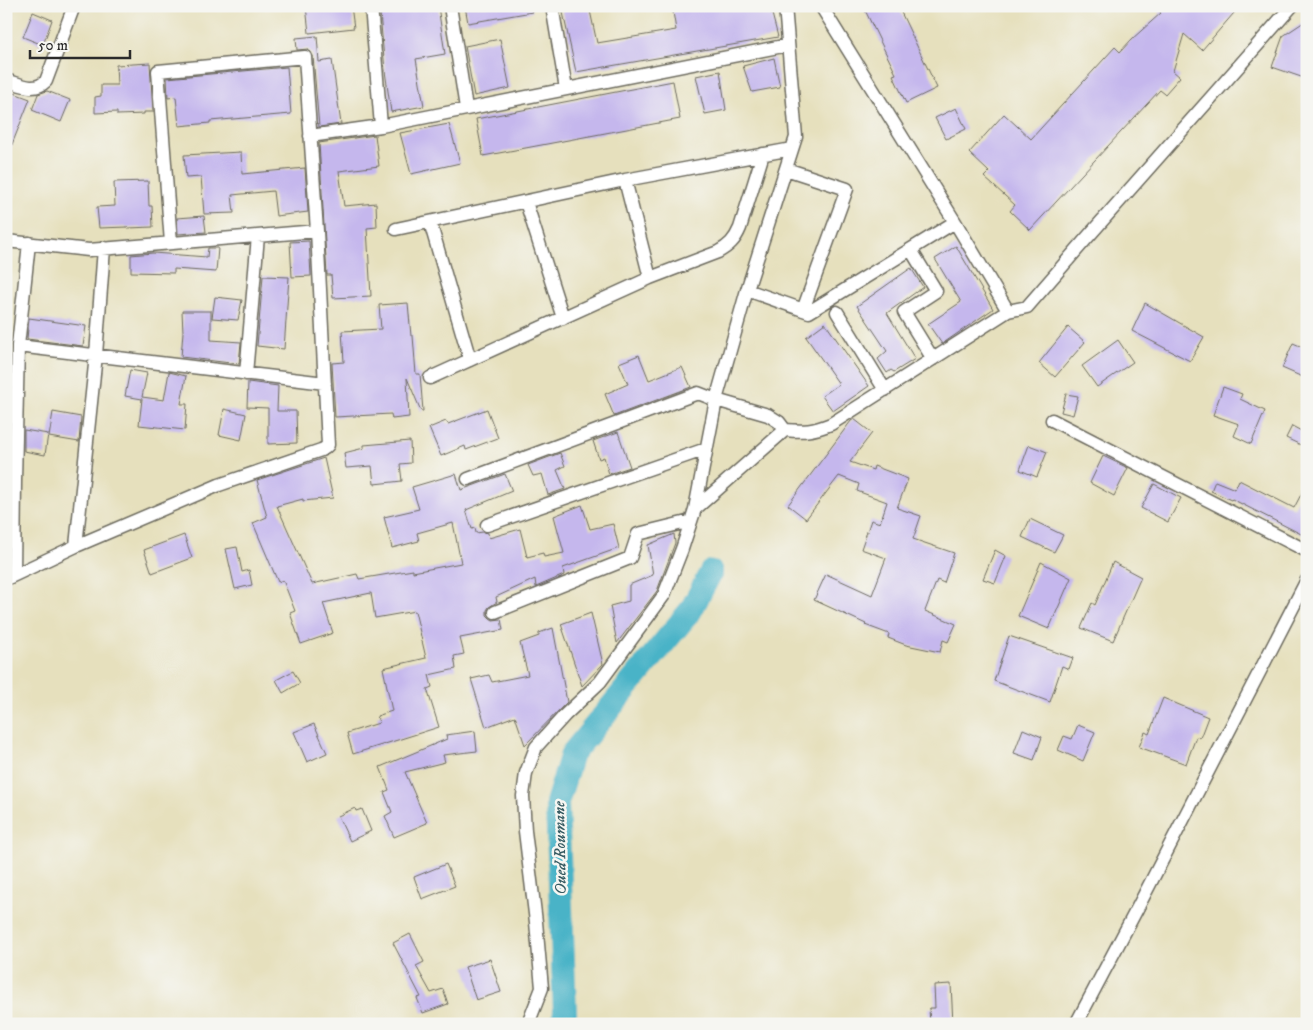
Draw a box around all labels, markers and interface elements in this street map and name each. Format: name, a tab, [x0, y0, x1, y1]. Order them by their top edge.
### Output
scale bar	[30, 28, 130, 60]
text: 50 m	[38, 36, 68, 55]
water label: Oued Roumane	[549, 801, 571, 895]

